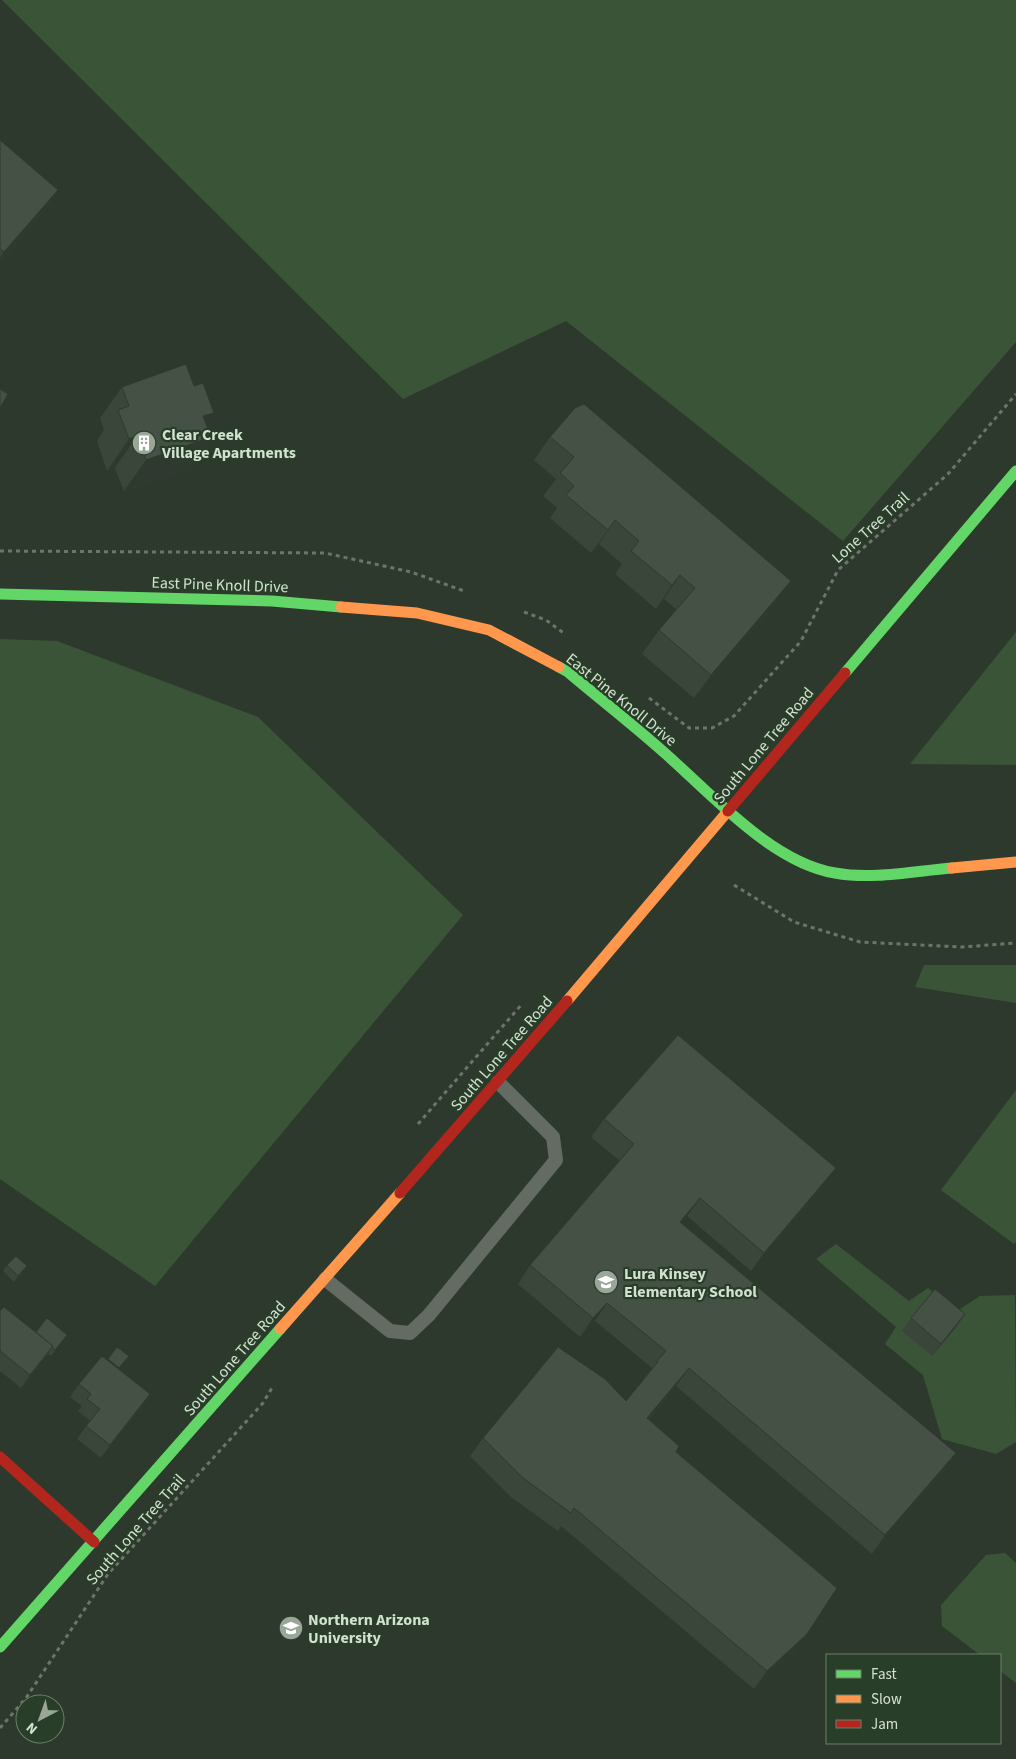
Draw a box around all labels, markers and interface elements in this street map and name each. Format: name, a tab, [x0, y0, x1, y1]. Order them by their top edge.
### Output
place label: Clear Creek Village Apartments	[161, 424, 296, 464]
building icon: Clear Creek Village Apartments	[131, 430, 157, 456]
street label: Lone Tree Trail	[827, 487, 914, 569]
street label: East Pine Knoll Drive	[151, 572, 289, 598]
street label: East Pine Knoll Drive	[561, 648, 682, 752]
street label: South Lone Tree Road	[708, 683, 819, 809]
street label: South Lone Tree Road	[446, 991, 558, 1116]
place label: Lura Kinsey Elementary School	[624, 1263, 757, 1303]
school or university icon: Lura Kinsey Elementary School	[593, 1269, 619, 1295]
street label: South Lone Tree Road	[179, 1296, 291, 1421]
street label: South Lone Tree Trail	[81, 1469, 190, 1590]
place label: Northern Arizona University	[308, 1609, 430, 1649]
school or university icon: Northern Arizona University	[278, 1615, 304, 1641]
legend	[826, 1654, 1001, 1744]
text: Fast	[871, 1664, 897, 1685]
text: Slow	[871, 1689, 902, 1710]
north arrow	[15, 1694, 65, 1744]
text: Jam	[871, 1714, 898, 1735]
text: N	[22, 1717, 42, 1739]

